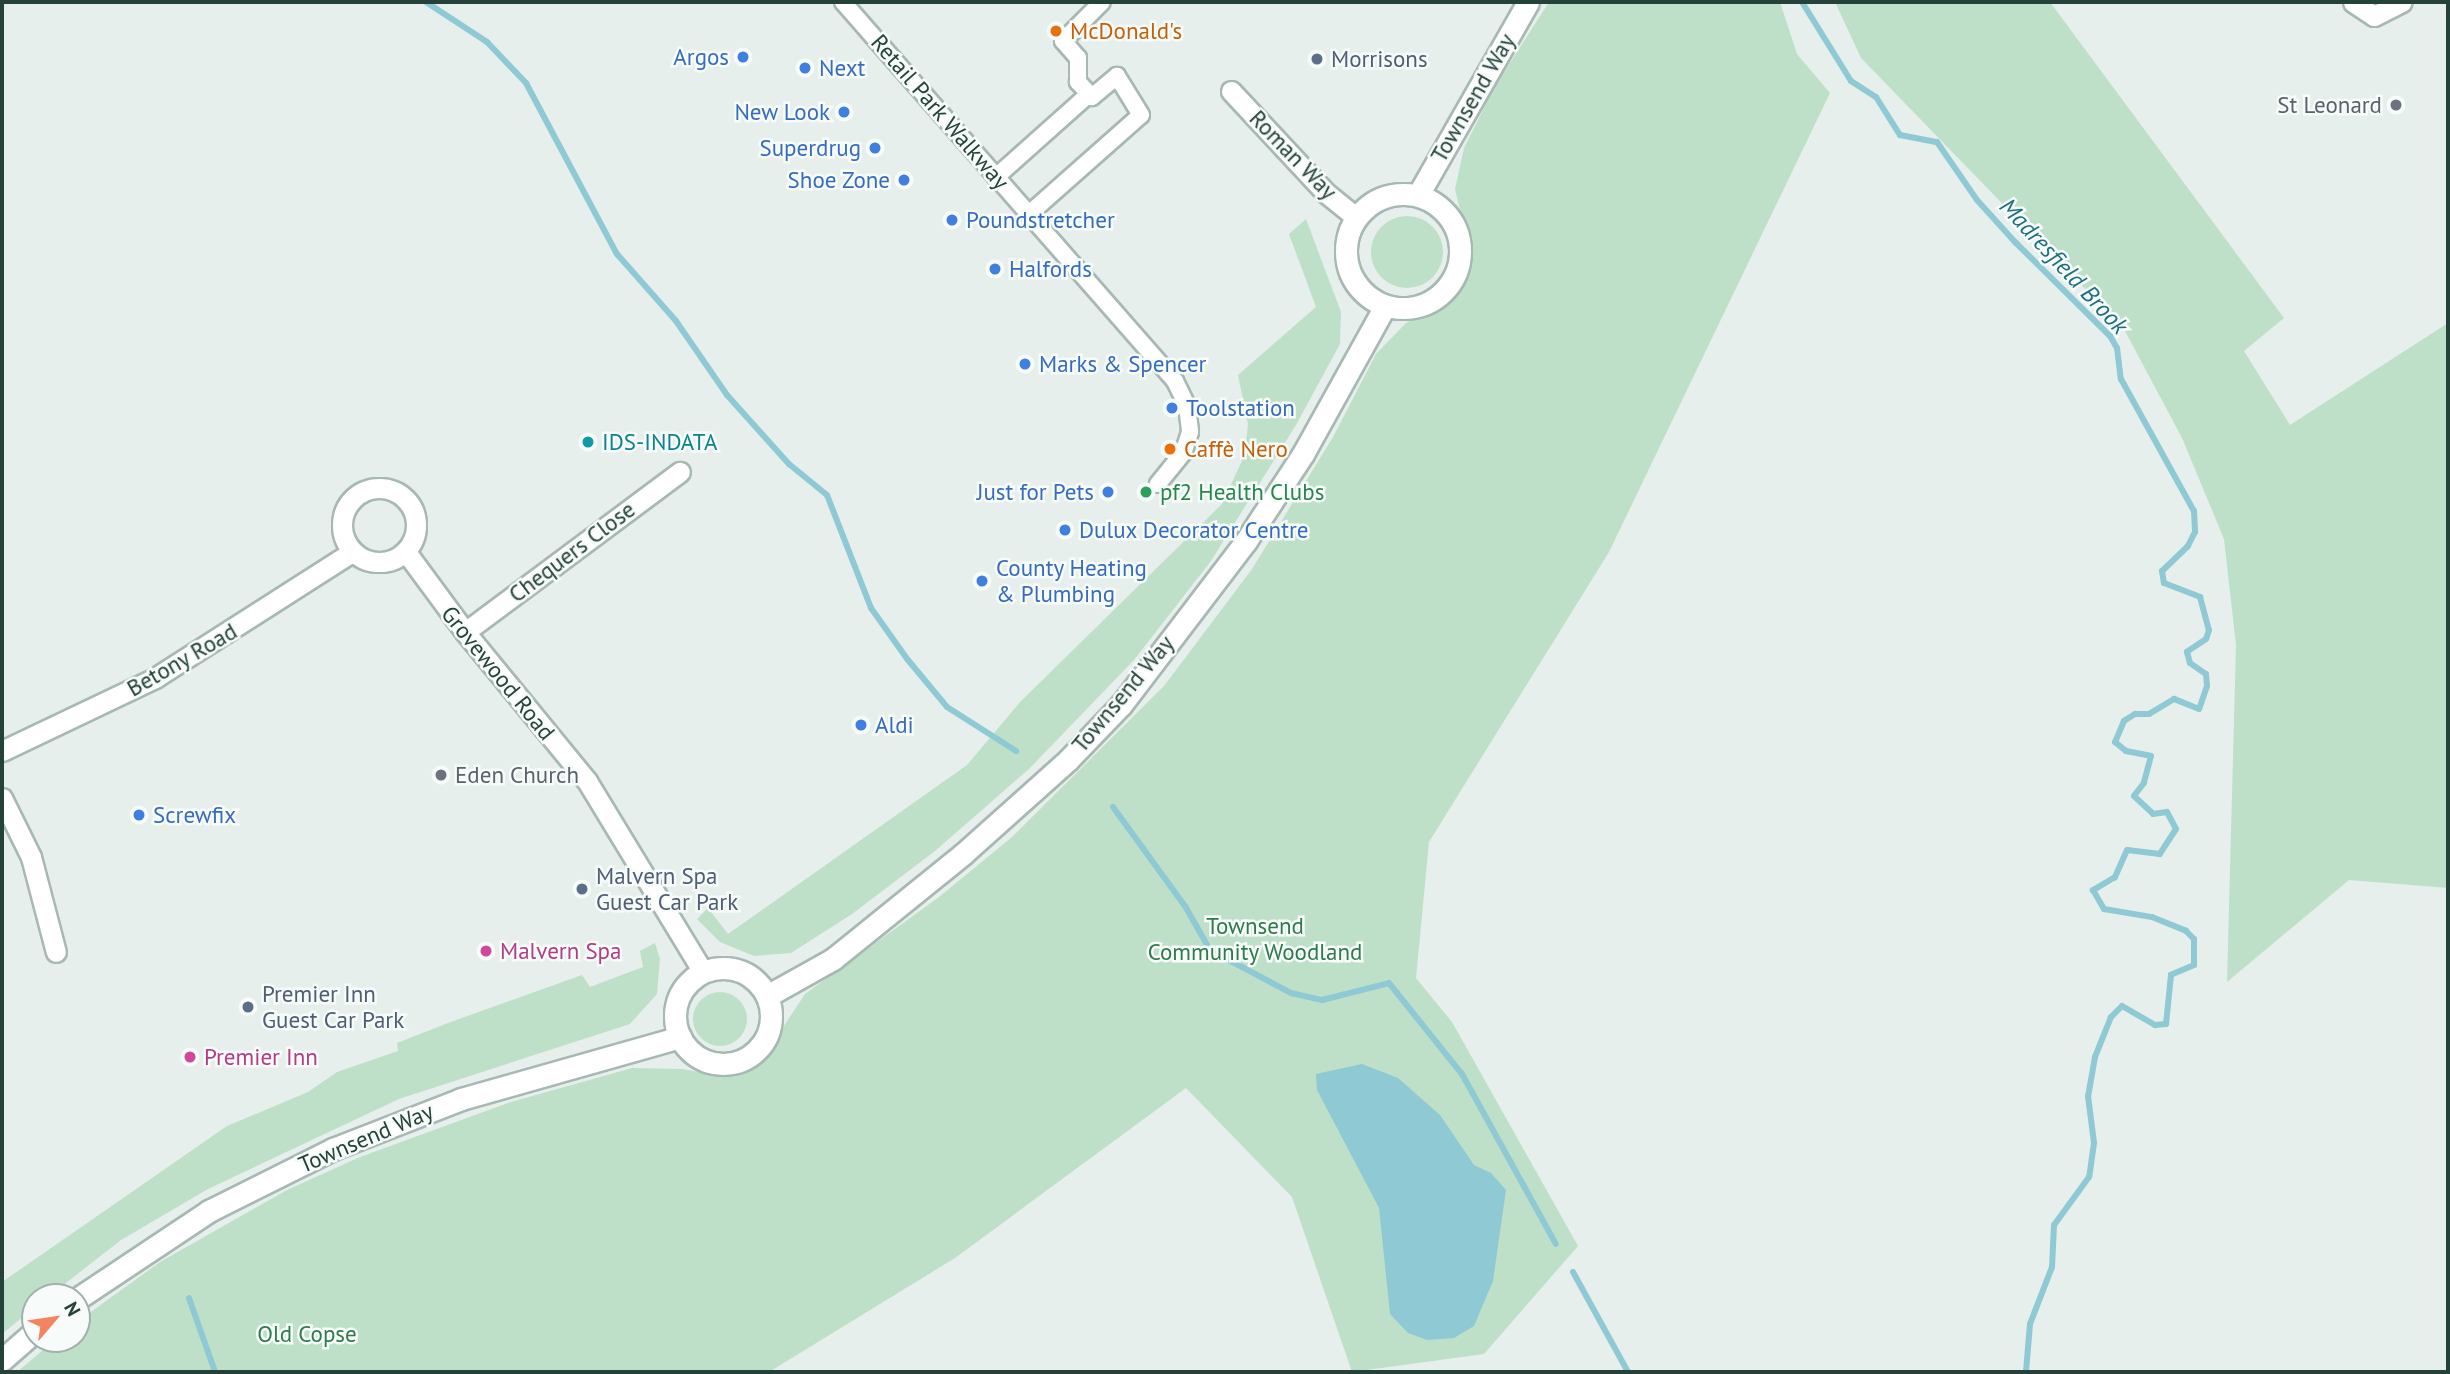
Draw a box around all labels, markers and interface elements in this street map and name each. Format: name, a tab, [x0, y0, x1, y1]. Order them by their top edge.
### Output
place label: McDonald's	[1070, 17, 1182, 45]
marker: McDonald's	[1048, 23, 1064, 39]
street label: Retail Park Walkway	[865, 29, 1015, 195]
street label: Townsend Way	[1425, 29, 1521, 167]
place label: Argos	[673, 43, 729, 71]
place label: Morrisons	[1331, 45, 1428, 73]
marker: Argos	[735, 49, 751, 65]
marker: Morrisons	[1309, 51, 1325, 67]
place label: Next	[819, 54, 865, 82]
marker: Next	[797, 60, 813, 76]
place label: St Leonard	[2277, 91, 2382, 119]
marker: St Leonard	[2388, 97, 2404, 113]
place label: New Look	[734, 98, 830, 126]
marker: New Look	[836, 104, 852, 120]
street label: Roman Way	[1243, 104, 1343, 206]
place label: Superdrug	[760, 134, 861, 162]
marker: Superdrug	[867, 140, 883, 156]
place label: Shoe Zone	[787, 166, 890, 194]
marker: Shoe Zone	[896, 172, 912, 188]
water label: Madresfield Brook	[1994, 192, 2134, 340]
place label: Poundstretcher	[966, 206, 1115, 234]
marker: Poundstretcher	[944, 212, 960, 228]
place label: Halfords	[1009, 255, 1092, 283]
marker: Halfords	[987, 261, 1003, 277]
place label: Marks & Spencer	[1039, 350, 1206, 378]
marker: Marks & Spencer	[1017, 356, 1033, 372]
place label: Toolstation	[1186, 394, 1295, 422]
marker: Toolstation	[1164, 400, 1180, 416]
place label: IDS-INDATA	[602, 428, 717, 456]
marker: IDS-INDATA	[580, 434, 596, 450]
place label: Caffè Nero	[1184, 435, 1288, 463]
marker: Caffè Nero	[1162, 441, 1178, 457]
place label: Just for Pets	[977, 478, 1094, 506]
place label: pf2 Health Clubs	[1160, 478, 1324, 506]
marker: Just for Pets	[1100, 484, 1116, 500]
marker: pf2 Health Clubs	[1138, 484, 1154, 500]
street label: Chequers Close	[503, 496, 641, 608]
place label: Dulux Decorator Centre	[1079, 516, 1309, 544]
marker: Dulux Decorator Centre	[1057, 522, 1073, 538]
place label: County Heating & Plumbing	[996, 554, 1148, 608]
marker: County Heating & Plumbing	[974, 573, 990, 589]
street label: Grovewood Road	[435, 600, 561, 746]
street label: Betony Road	[122, 617, 242, 703]
street label: Townsend Way	[1066, 630, 1180, 758]
place label: Aldi	[875, 711, 914, 739]
marker: Aldi	[853, 717, 869, 733]
place label: Eden Church	[455, 761, 579, 789]
marker: Eden Church	[433, 767, 449, 783]
place label: Screwfix	[153, 801, 236, 829]
marker: Screwfix	[131, 807, 147, 823]
place label: Malvern Spa Guest Car Park	[596, 862, 738, 916]
marker: Malvern Spa Guest Car Park	[574, 881, 590, 897]
park label: Townsend Community Woodland	[1147, 912, 1363, 966]
place label: Malvern Spa	[500, 937, 621, 965]
marker: Malvern Spa	[478, 943, 494, 959]
place label: Premier Inn Guest Car Park	[262, 980, 404, 1034]
marker: Premier Inn Guest Car Park	[240, 999, 256, 1015]
place label: Premier Inn	[204, 1043, 318, 1071]
marker: Premier Inn	[182, 1049, 198, 1065]
street label: Townsend Way	[294, 1097, 438, 1179]
north arrow	[21, 1283, 91, 1353]
text: N	[59, 1298, 86, 1320]
park label: Old Copse	[257, 1320, 357, 1348]

